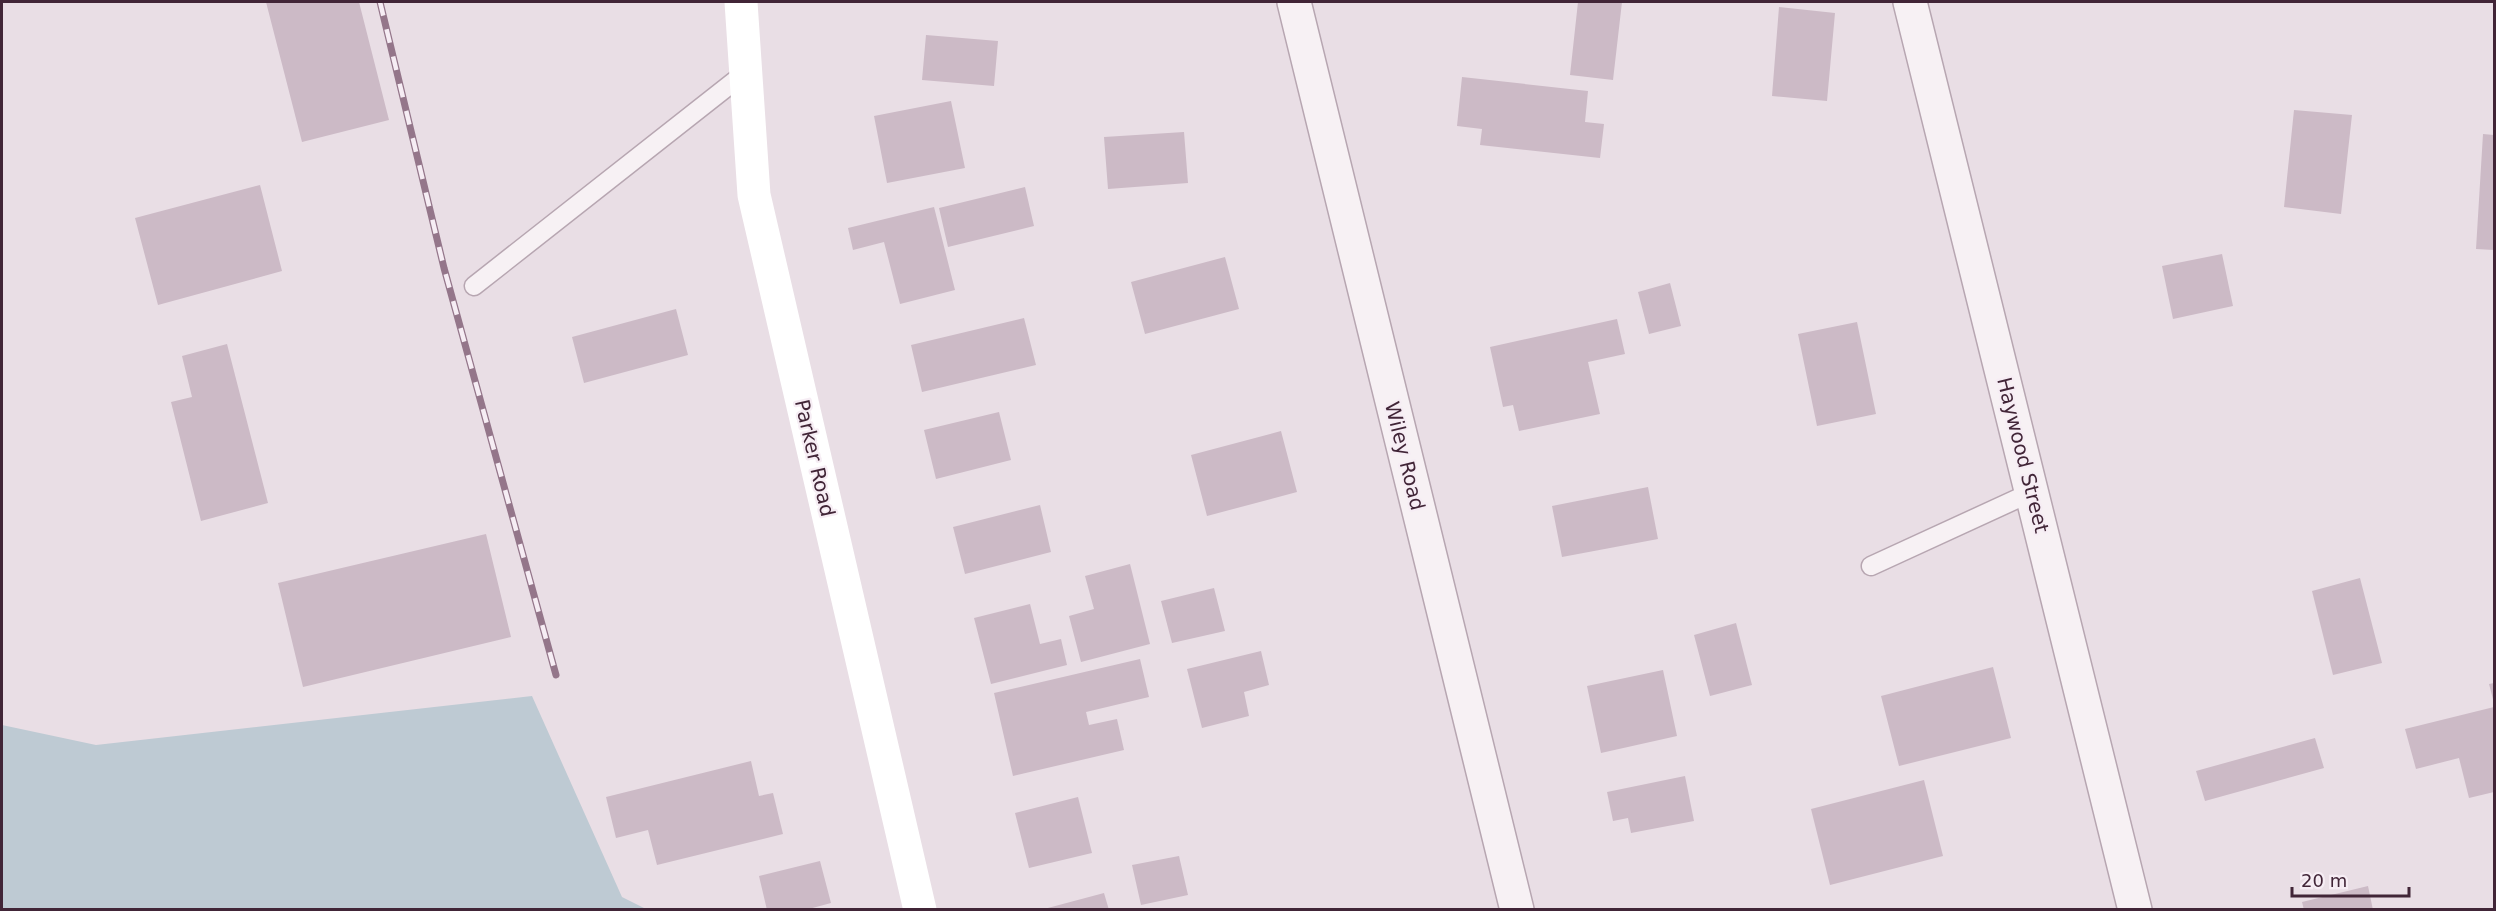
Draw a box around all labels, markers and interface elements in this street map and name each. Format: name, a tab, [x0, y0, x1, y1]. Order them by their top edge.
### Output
street label: Haywood Street	[1992, 375, 2054, 536]
street label: Parker Road	[790, 397, 840, 519]
street label: Wiley Road	[1380, 399, 1430, 513]
scale bar	[2292, 860, 2409, 898]
text: 20 m	[2301, 870, 2347, 891]

